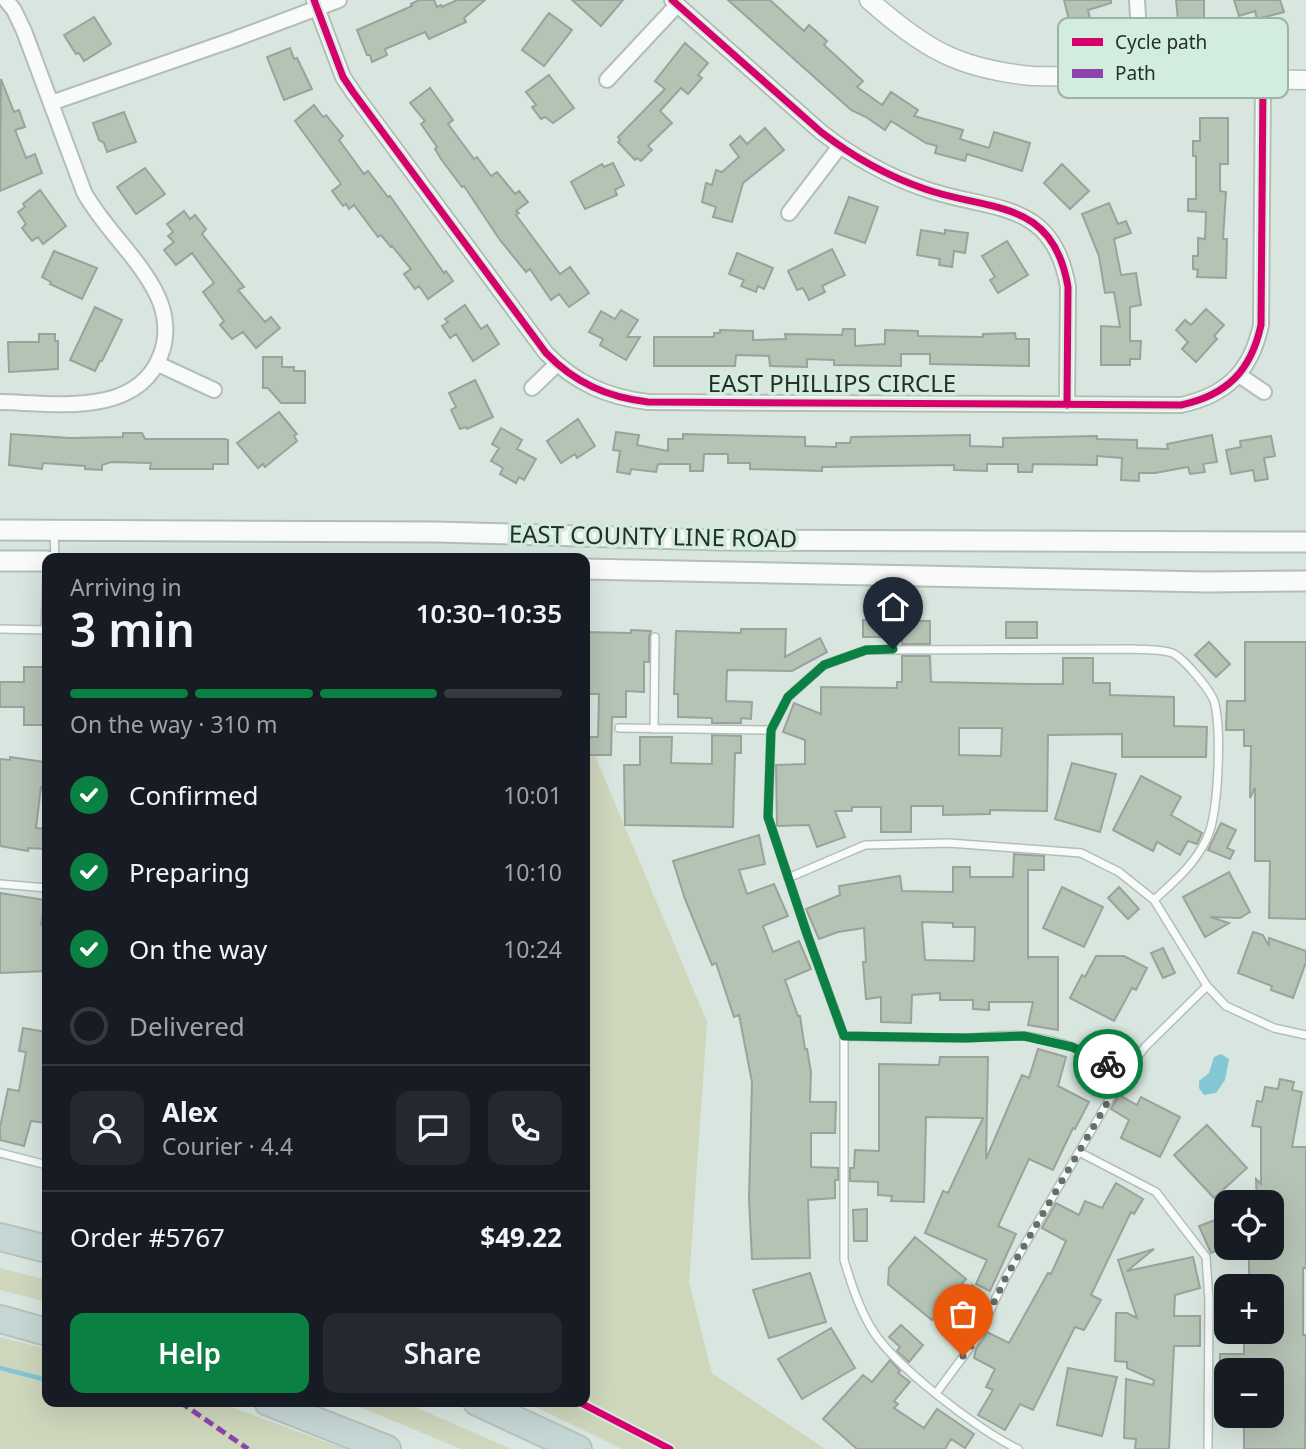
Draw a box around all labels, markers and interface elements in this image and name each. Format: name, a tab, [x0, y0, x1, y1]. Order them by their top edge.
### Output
legend	[1058, 18, 1288, 98]
text: Cycle path	[1115, 29, 1207, 55]
text: Path	[1115, 60, 1156, 86]
street label: EAST PHILLIPS CIRCLE	[708, 366, 956, 399]
street label: EAST COUNTY LINE ROAD	[509, 516, 798, 555]
text: Arriving in	[70, 571, 182, 603]
pin	[863, 577, 923, 649]
icon: home	[874, 588, 912, 626]
text: 10:30–10:35	[416, 595, 562, 631]
text: 3 min	[70, 598, 195, 660]
text: On the way · 310 m	[70, 708, 277, 740]
icon: check	[70, 776, 108, 814]
text: Confirmed	[129, 777, 259, 813]
text: 10:01	[503, 779, 562, 811]
icon: check	[70, 853, 108, 891]
text: Preparing	[129, 854, 250, 890]
text: 10:10	[503, 856, 562, 888]
icon: check	[70, 930, 108, 968]
text: On the way	[129, 931, 267, 967]
text: 10:24	[503, 933, 562, 965]
text: Delivered	[129, 1008, 245, 1044]
courier	[1073, 1029, 1143, 1099]
icon: bike	[1089, 1045, 1127, 1083]
button: person	[70, 1091, 144, 1165]
button: chat	[396, 1091, 470, 1165]
button: phone	[488, 1091, 562, 1165]
text: Alex	[162, 1094, 218, 1130]
text: Courier · 4.4	[162, 1130, 293, 1162]
map controls	[1214, 1190, 1284, 1428]
button: locate	[1214, 1190, 1284, 1260]
text: Order #5767	[70, 1219, 225, 1255]
text: $49.22	[480, 1219, 562, 1255]
button: +	[1214, 1274, 1284, 1344]
pin	[933, 1284, 993, 1356]
icon: bag	[944, 1295, 982, 1333]
button: Help	[70, 1313, 309, 1393]
button: Share	[323, 1313, 562, 1393]
button: −	[1214, 1358, 1284, 1428]

